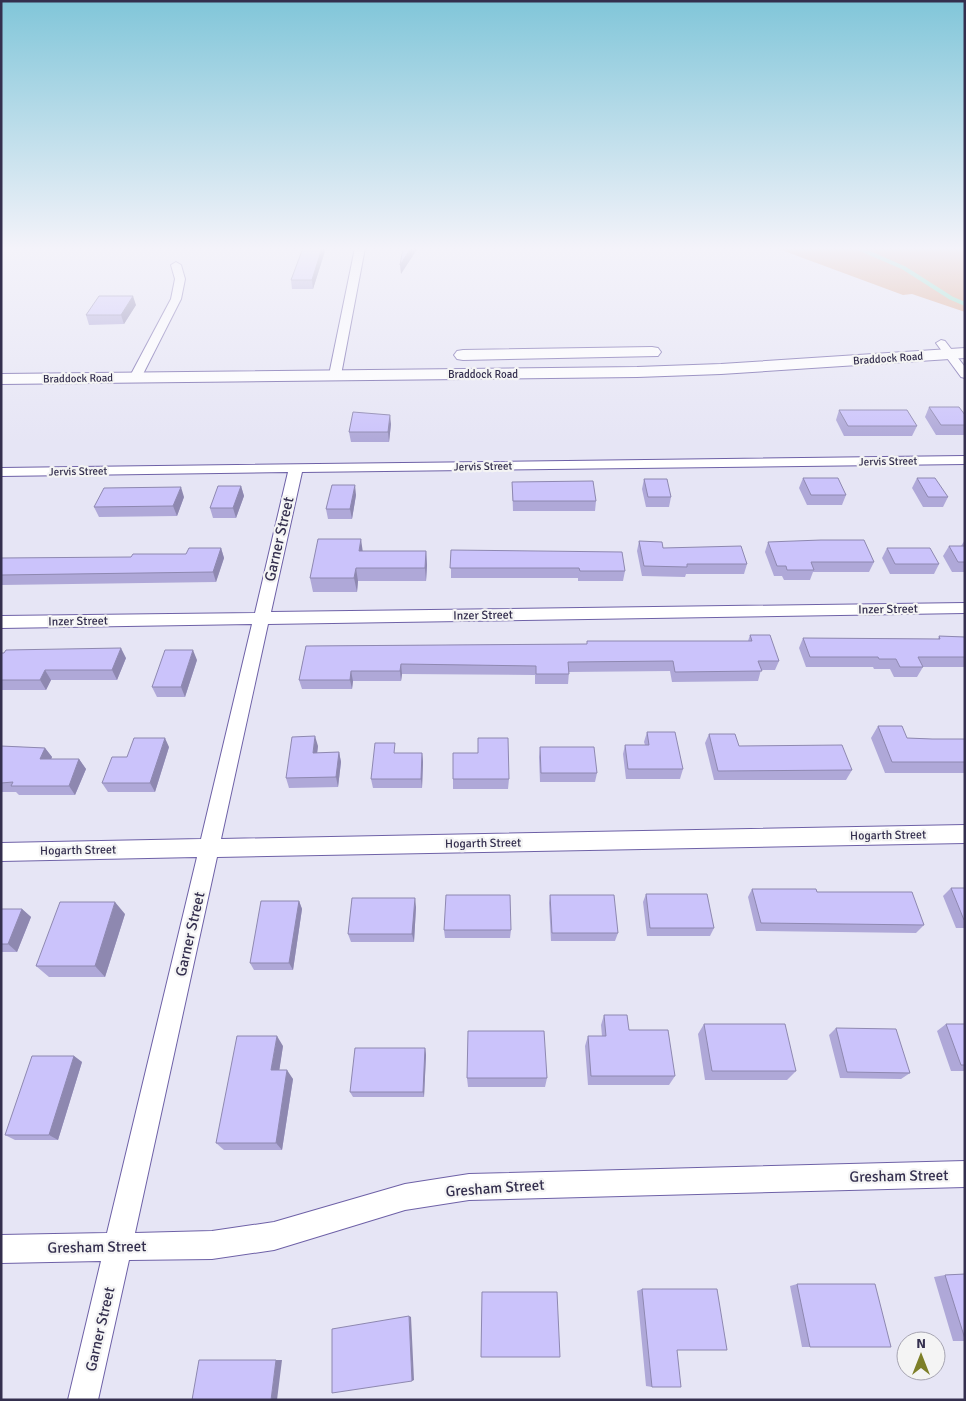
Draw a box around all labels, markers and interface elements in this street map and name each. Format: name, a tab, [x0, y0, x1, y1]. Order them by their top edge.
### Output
street label: Braddock Road	[853, 350, 924, 367]
street label: Braddock Road	[448, 368, 518, 381]
street label: Braddock Road	[43, 371, 113, 386]
street label: Jervis Street	[859, 454, 918, 469]
street label: Jervis Street	[454, 459, 513, 474]
street label: Jervis Street	[49, 464, 108, 479]
street label: Garner Street	[261, 495, 297, 583]
street label: Inzer Street	[858, 601, 918, 618]
street label: Inzer Street	[453, 607, 513, 624]
street label: Inzer Street	[48, 613, 108, 630]
street label: Hogarth Street	[850, 827, 926, 844]
street label: Hogarth Street	[445, 835, 521, 852]
street label: Hogarth Street	[40, 842, 116, 859]
street label: Garner Street	[172, 890, 208, 978]
street label: Gresham Street	[849, 1166, 949, 1186]
street label: Gresham Street	[445, 1176, 545, 1200]
street label: Gresham Street	[47, 1237, 147, 1257]
street label: Garner Street	[82, 1285, 118, 1373]
north arrow	[896, 1331, 946, 1381]
text: N	[916, 1335, 926, 1352]

